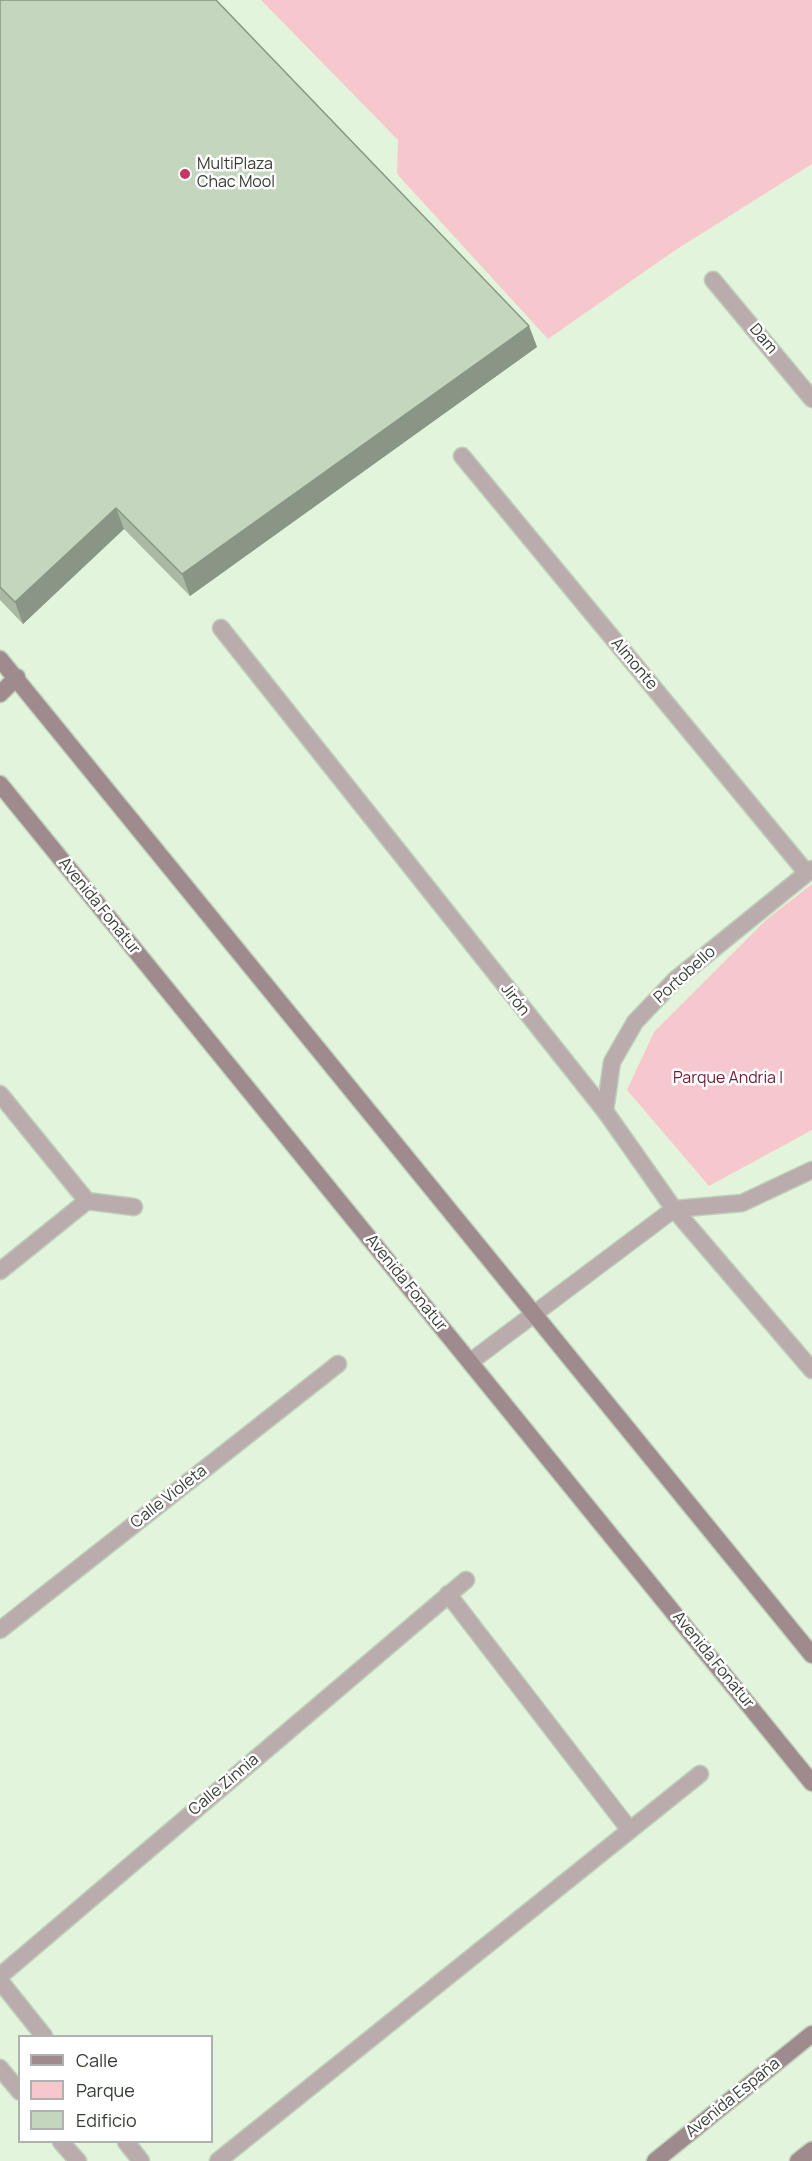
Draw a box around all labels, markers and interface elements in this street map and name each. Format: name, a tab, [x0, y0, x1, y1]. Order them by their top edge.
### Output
place label: MultiPlaza Chac Mool	[197, 155, 275, 193]
marker: MultiPlaza Chac Mool	[178, 167, 192, 181]
street label: Dam	[745, 320, 781, 358]
street label: Almonte	[607, 634, 661, 694]
street label: Avenida Fonatur	[54, 854, 144, 958]
street label: Portobello	[650, 942, 720, 1008]
street label: Jirón	[496, 980, 534, 1020]
park label: Parque Andria I	[673, 1069, 783, 1089]
street label: Avenida Fonatur	[361, 1231, 451, 1335]
street label: Calle Violeta	[127, 1461, 211, 1533]
street label: Avenida Fonatur	[668, 1608, 758, 1712]
street label: Calle Zinnia	[185, 1750, 263, 1820]
legend	[18, 2035, 213, 2143]
text: Calle	[76, 2048, 118, 2072]
street label: Avenida España	[682, 2054, 784, 2142]
text: Parque	[76, 2078, 135, 2102]
text: Edificio	[76, 2108, 137, 2132]

